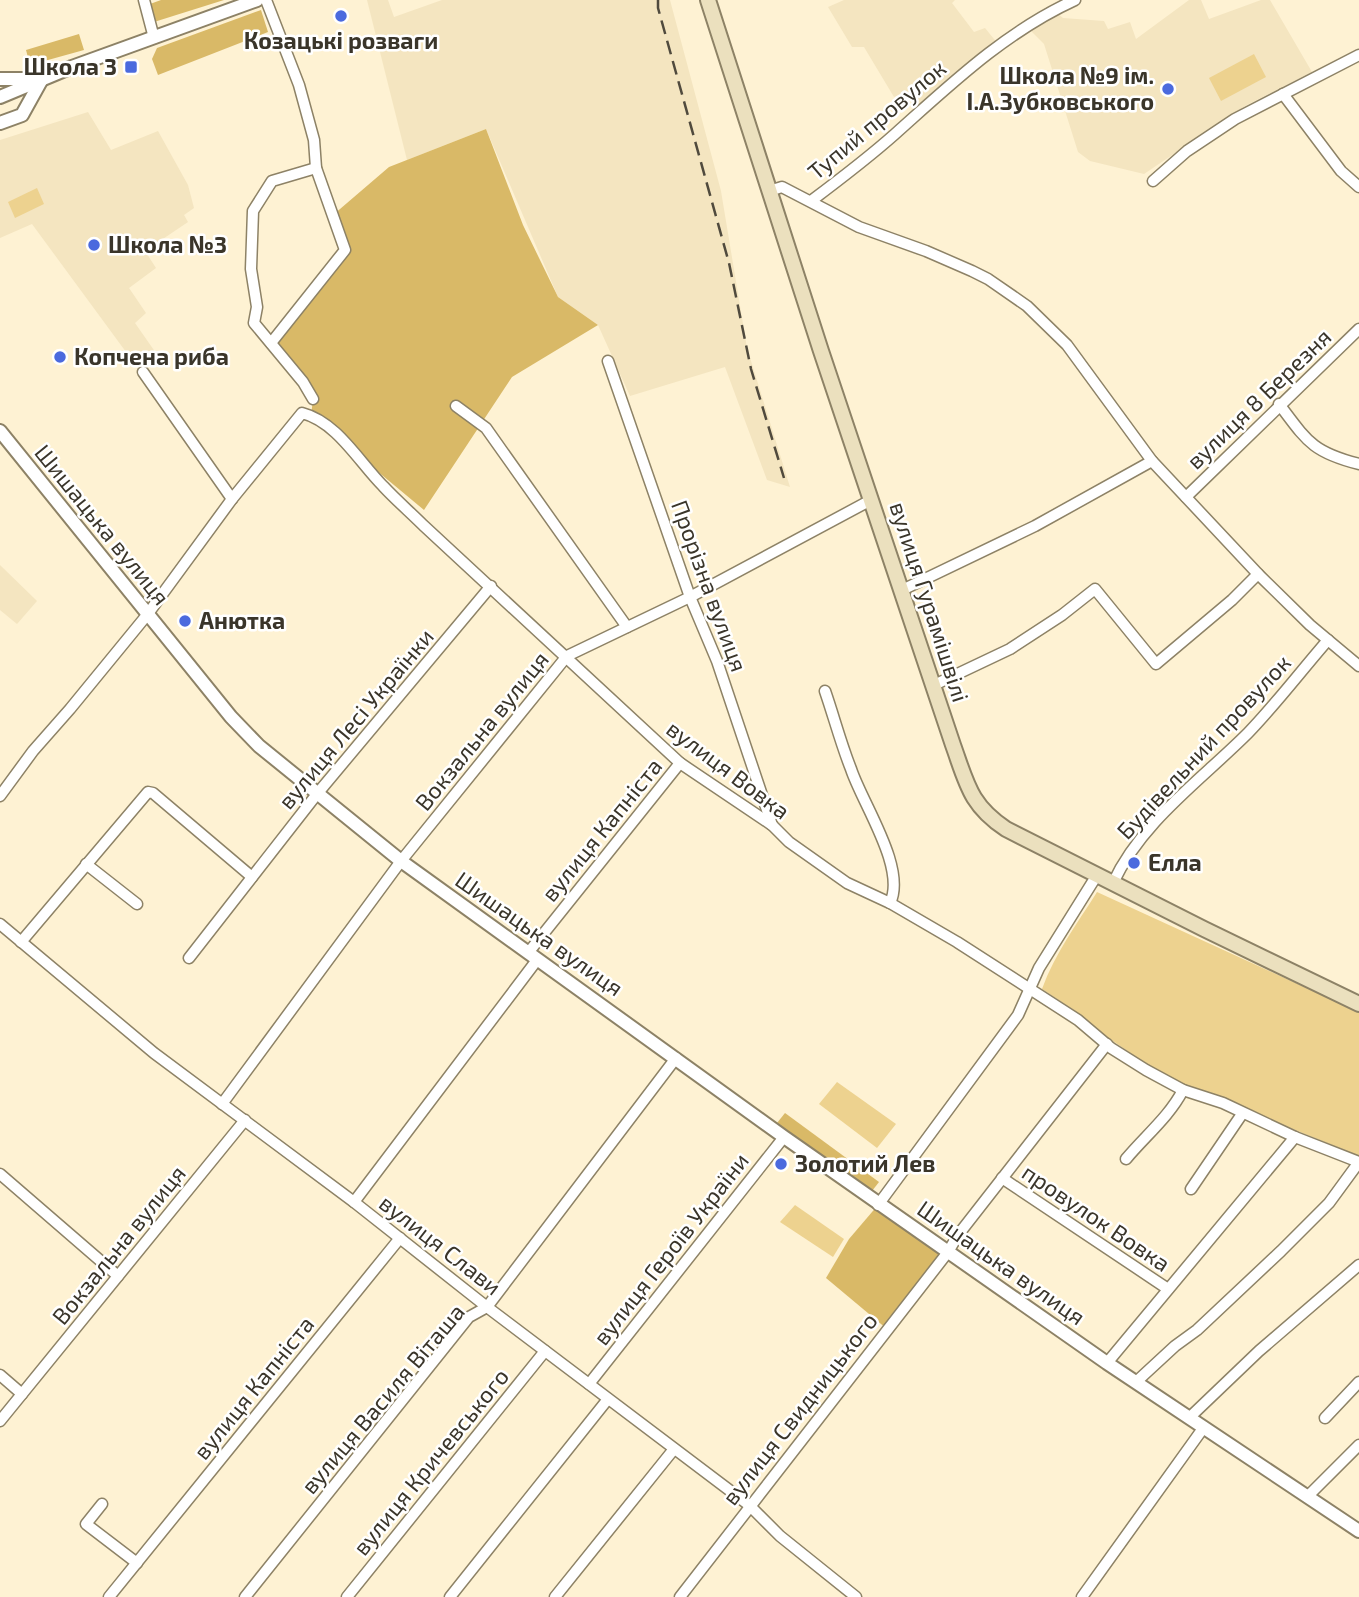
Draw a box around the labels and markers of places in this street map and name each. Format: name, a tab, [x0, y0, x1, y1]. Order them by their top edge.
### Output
marker: Козацькі розваги	[333, 8, 349, 24]
place label: Козацькі розваги	[244, 26, 438, 54]
place label: Школа 3	[23, 52, 117, 80]
marker: Школа 3	[123, 59, 139, 75]
place label: Школа №9 ім. І.А.Зубковського	[967, 61, 1154, 115]
marker: Школа №9 ім. І.А.Зубковського	[1160, 81, 1176, 97]
place label: Школа №3	[108, 230, 227, 258]
marker: Школа №3	[86, 237, 102, 253]
place label: Копчена риба	[74, 342, 229, 370]
marker: Копчена риба	[52, 349, 68, 365]
place label: Анютка	[199, 606, 285, 634]
marker: Анютка	[177, 613, 193, 629]
place label: Елла	[1148, 848, 1202, 876]
marker: Елла	[1126, 855, 1142, 871]
place label: Золотий Лев	[795, 1149, 935, 1177]
marker: Золотий Лев	[773, 1156, 789, 1172]

